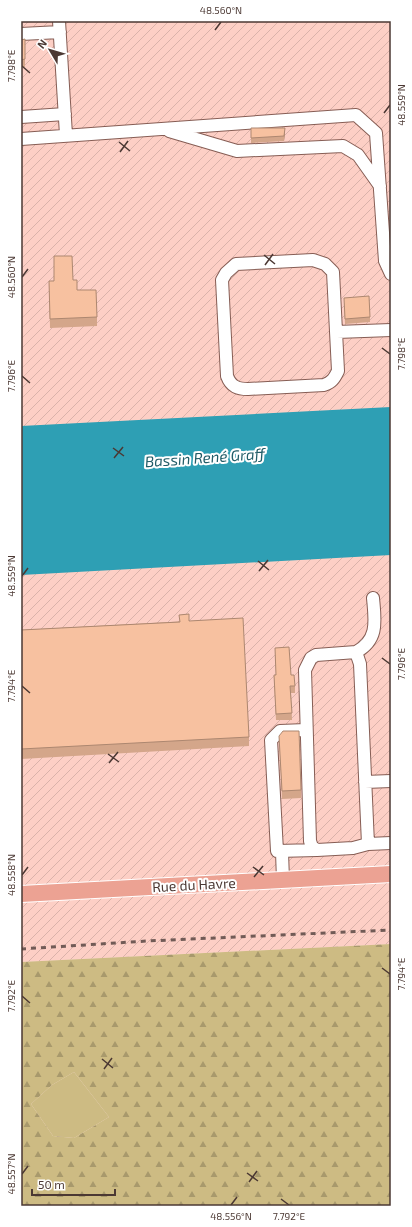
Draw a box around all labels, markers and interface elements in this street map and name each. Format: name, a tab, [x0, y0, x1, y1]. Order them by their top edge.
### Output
text: 48.560°N	[200, 4, 242, 16]
north arrow	[30, 30, 70, 70]
text: N	[34, 36, 49, 51]
text: 7.798°E	[5, 49, 17, 82]
text: 48.559°N	[395, 84, 407, 126]
text: 48.560°N	[5, 256, 17, 298]
text: 7.798°E	[395, 337, 407, 370]
text: 7.796°E	[5, 359, 17, 392]
water label: Bassin René Graff	[144, 444, 267, 470]
text: 48.559°N	[5, 555, 17, 597]
text: 7.796°E	[395, 647, 407, 680]
text: 7.794°E	[5, 669, 17, 702]
text: 48.558°N	[5, 854, 17, 896]
street label: Rue du Havre	[152, 874, 236, 895]
text: 7.794°E	[395, 957, 407, 990]
text: 7.792°E	[5, 979, 17, 1012]
text: 48.557°N	[5, 1153, 17, 1195]
scale bar	[32, 1171, 115, 1197]
text: 50 m	[38, 1177, 65, 1191]
text: 48.556°N	[210, 1210, 252, 1222]
text: 7.792°E	[273, 1210, 306, 1222]

